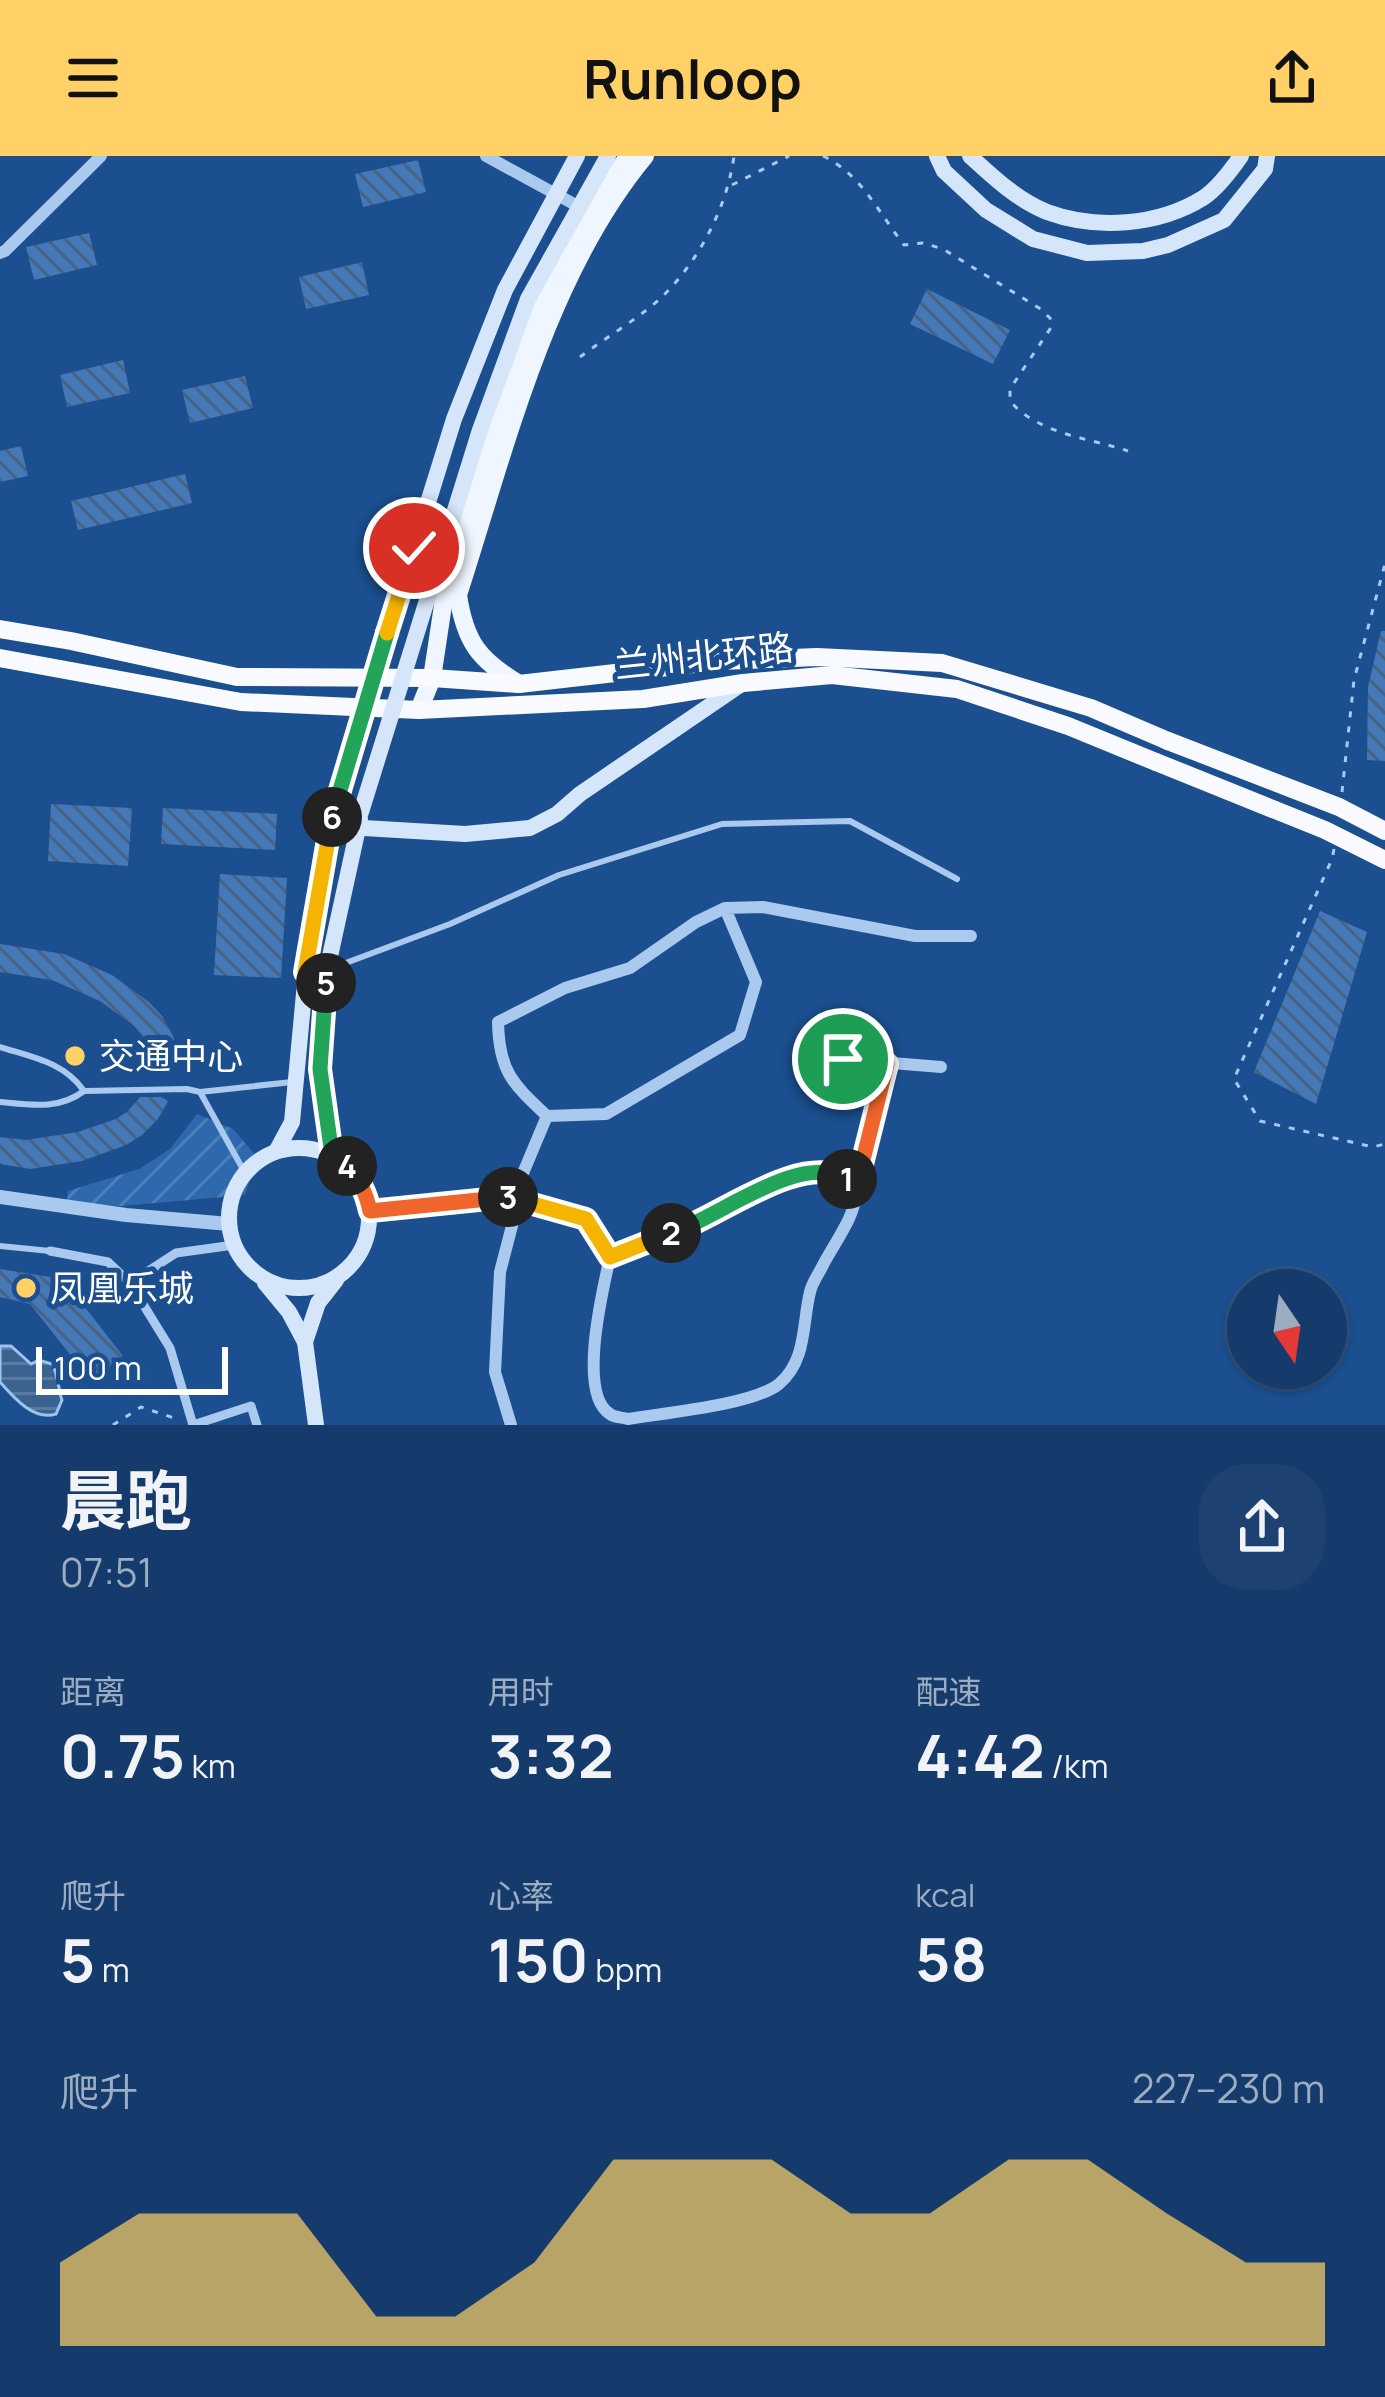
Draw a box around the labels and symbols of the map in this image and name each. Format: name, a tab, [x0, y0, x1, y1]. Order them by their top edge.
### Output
pin	[363, 497, 465, 599]
street label: 兰州北环路	[612, 622, 796, 689]
pin: 6	[302, 787, 362, 847]
pin: 5	[296, 953, 356, 1013]
pin	[792, 1008, 894, 1110]
place label: 交通中心	[99, 1031, 243, 1080]
marker: 交通中心	[62, 1043, 88, 1069]
pin: 4	[317, 1136, 377, 1196]
pin: 1	[817, 1149, 877, 1209]
pin: 3	[478, 1167, 538, 1227]
pin: 2	[641, 1203, 701, 1263]
place label: 凤凰乐城	[50, 1263, 194, 1312]
north arrow	[1227, 1269, 1347, 1389]
marker: 凤凰乐城	[13, 1275, 39, 1301]
scale bar	[36, 1341, 228, 1394]

